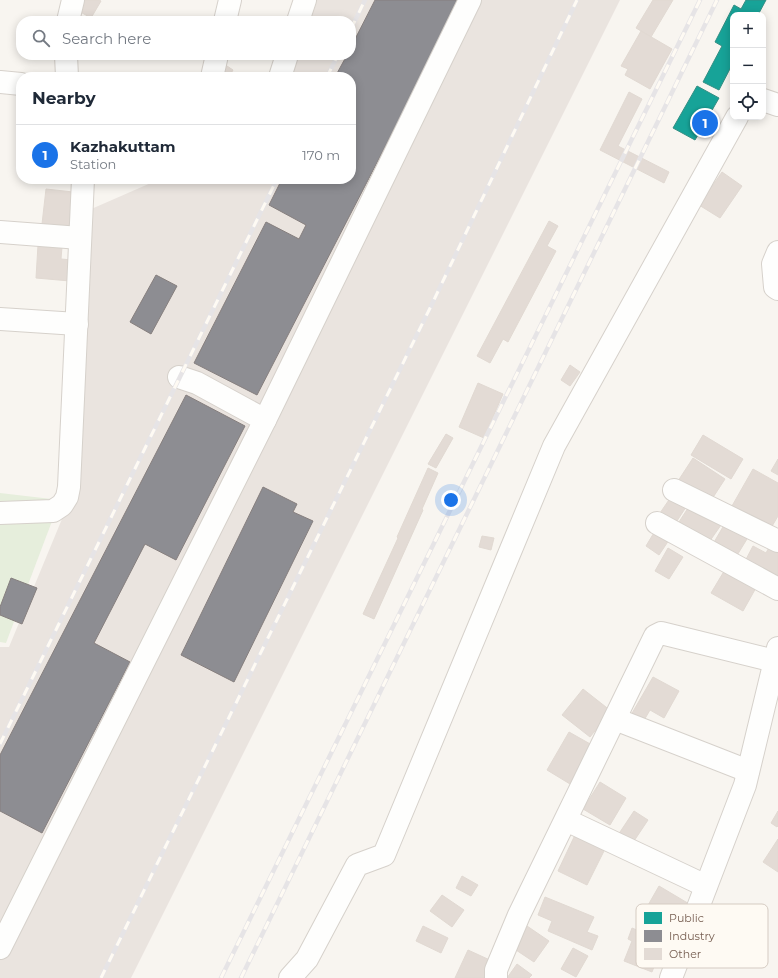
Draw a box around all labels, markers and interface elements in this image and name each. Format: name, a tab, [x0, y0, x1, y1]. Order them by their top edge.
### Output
map controls	[730, 12, 766, 120]
button: +	[730, 12, 766, 48]
search box	[16, 16, 356, 60]
icon: search	[30, 27, 52, 49]
text: Search here	[62, 29, 151, 48]
button: −	[730, 48, 766, 84]
button: locate	[730, 84, 766, 120]
text: Nearby	[32, 88, 96, 108]
pin: 1	[692, 108, 718, 138]
text: Kazhakuttam	[70, 137, 175, 156]
text: 1	[42, 147, 48, 163]
text: 170 m	[302, 147, 340, 163]
text: Station	[70, 156, 116, 172]
your location	[441, 490, 461, 510]
legend	[636, 904, 768, 968]
text: Public	[669, 911, 704, 925]
text: Industry	[669, 929, 715, 943]
text: Other	[669, 947, 701, 961]

